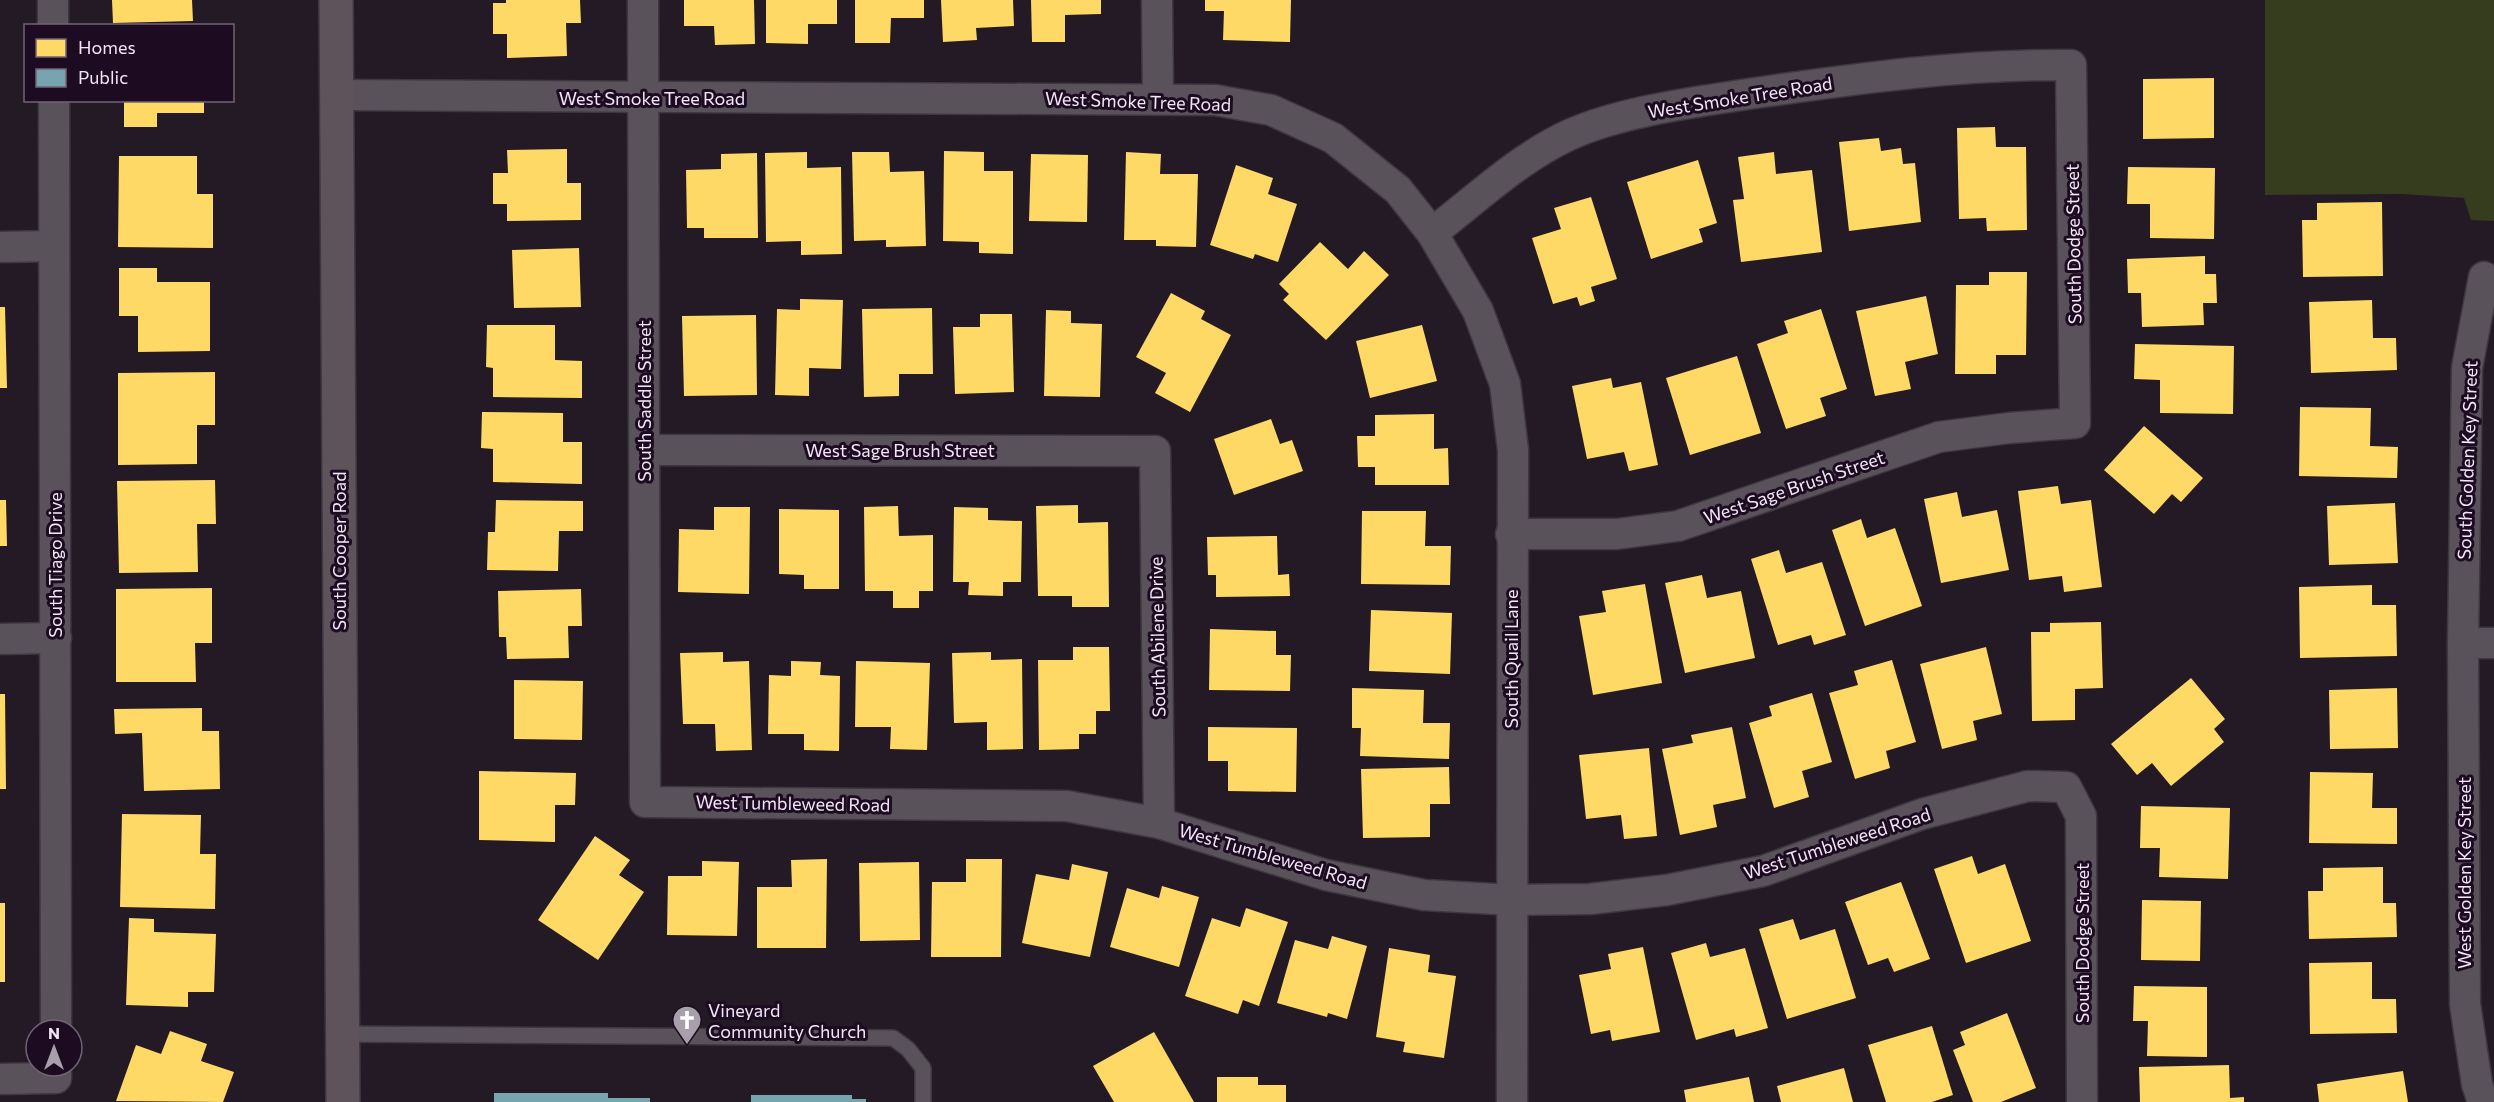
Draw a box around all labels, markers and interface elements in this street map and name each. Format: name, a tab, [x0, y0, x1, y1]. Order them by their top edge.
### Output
legend	[24, 24, 234, 102]
text: Homes	[78, 36, 136, 58]
text: Public	[78, 66, 128, 88]
street label: West Smoke Tree Road	[1646, 72, 1834, 122]
street label: West Smoke Tree Road	[559, 87, 745, 109]
street label: West Smoke Tree Road	[1045, 87, 1231, 115]
street label: South Dodge Street	[2061, 164, 2085, 324]
street label: South Saddle Street	[633, 320, 655, 482]
street label: South Golden Key Street	[2453, 360, 2481, 560]
street label: West Sage Brush Street	[805, 439, 995, 461]
street label: West Sage Brush Street	[1701, 446, 1887, 528]
street label: South Cooper Road	[328, 471, 350, 631]
street label: South Tiago Drive	[44, 492, 66, 638]
street label: South Abilene Drive	[1145, 556, 1169, 718]
street label: South Quail Lane	[1500, 590, 1522, 728]
street label: West Golden Key Street	[2453, 777, 2475, 969]
street label: West Tumbleweed Road	[695, 790, 891, 816]
street label: West Tumbleweed Road	[1741, 802, 1933, 884]
street label: West Tumbleweed Road	[1176, 819, 1370, 893]
street label: South Dodge Street	[2071, 863, 2093, 1023]
place label: Vineyard Community Church	[708, 999, 866, 1042]
church icon: Vineyard Community Church	[671, 1004, 703, 1046]
north arrow	[24, 1018, 84, 1078]
text: N	[48, 1023, 60, 1042]

